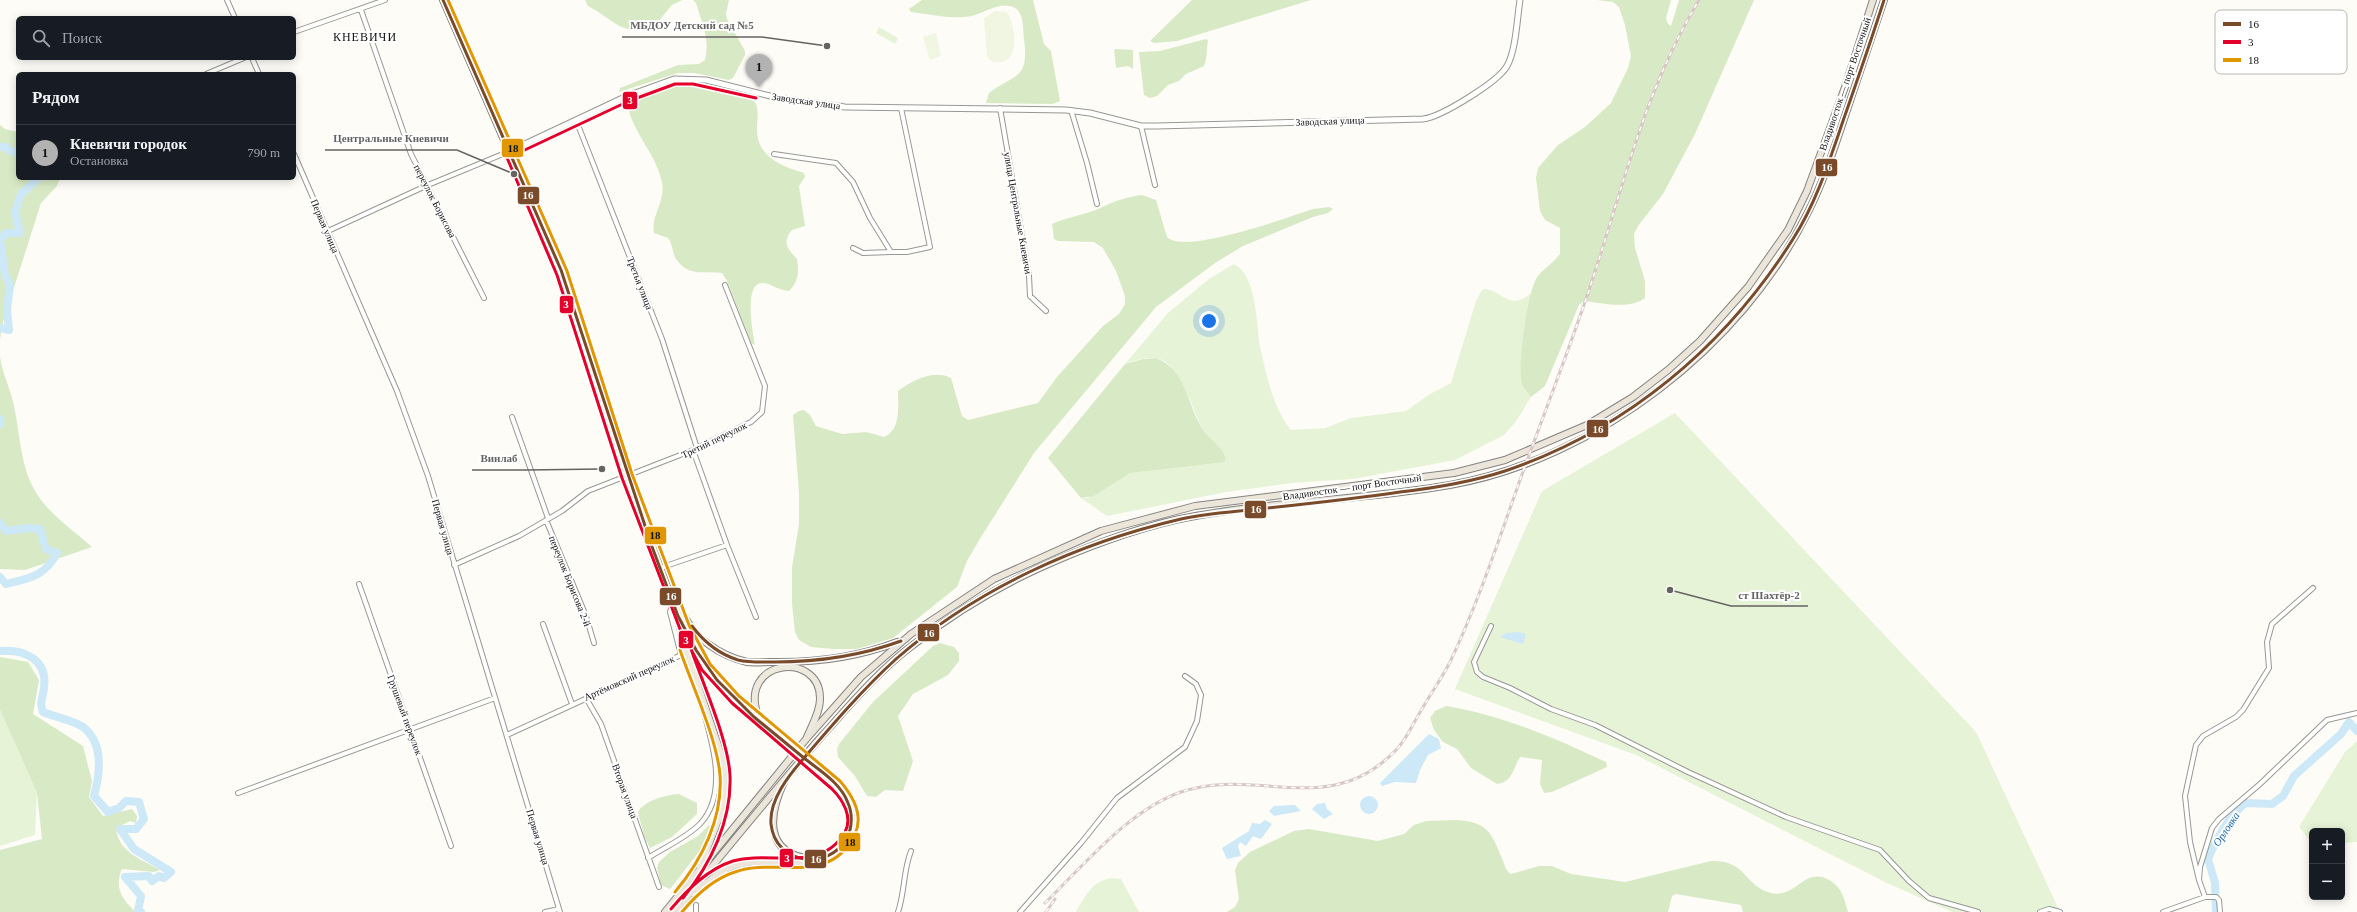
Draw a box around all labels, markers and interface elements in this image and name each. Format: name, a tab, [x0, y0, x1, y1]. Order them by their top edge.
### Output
legend	[2215, 10, 2347, 74]
callout: МБДОУ Детский сад №5	[622, 14, 762, 37]
street label: Владивосток — порт Восточный	[1817, 15, 1873, 152]
search box	[16, 16, 296, 60]
text: 16	[2248, 18, 2260, 30]
text: МБДОУ Детский сад №5	[630, 19, 754, 31]
icon: search	[30, 27, 52, 49]
text: Поиск	[62, 30, 102, 46]
district label: КНЕВИЧИ	[333, 30, 397, 44]
text: 3	[2248, 36, 2254, 48]
pin: 1	[746, 54, 772, 87]
text: 18	[2248, 54, 2260, 66]
text: Рядом	[32, 88, 80, 107]
line badge: 3	[622, 91, 638, 110]
street label: Заводская улица	[771, 91, 842, 111]
text: 3	[627, 94, 633, 106]
street label: Заводская улица	[1295, 114, 1365, 128]
callout: Центральные Кневичи	[325, 127, 457, 150]
text: Центральные Кневичи	[333, 132, 449, 144]
text: Кневичи городок	[70, 136, 187, 152]
line badge: 18	[501, 138, 524, 158]
text: 18	[508, 142, 519, 154]
text: 1	[42, 145, 48, 160]
text: 790 m	[247, 145, 280, 160]
street label: улица Центральные Кневичи	[1002, 151, 1034, 275]
text: Остановка	[70, 153, 128, 168]
line badge: 16	[1815, 158, 1838, 177]
text: 16	[1822, 161, 1833, 173]
street label: переулок Борисова	[412, 163, 458, 240]
line badge: 16	[517, 186, 540, 205]
text: 16	[523, 189, 534, 201]
street label: Первая улица	[309, 197, 342, 255]
street label: Третья улица	[625, 255, 655, 312]
line badge: 3	[559, 295, 574, 314]
text: 3	[563, 298, 569, 310]
your location	[1199, 311, 1219, 331]
street label: Третий переулок	[680, 419, 748, 461]
line badge: 16	[1586, 419, 1609, 438]
text: 16	[1593, 423, 1604, 435]
callout: Винлаб	[472, 447, 526, 470]
text: Винлаб	[480, 452, 518, 464]
street label: Владивосток — порт Восточный	[1282, 472, 1423, 502]
street label: Первая улица	[430, 498, 456, 557]
line badge: 16	[1244, 500, 1267, 519]
text: 16	[1251, 503, 1262, 515]
line badge: 18	[644, 526, 667, 545]
text: 18	[650, 529, 661, 541]
street label: переулок Борисова 2-й	[547, 534, 593, 628]
callout: ст Шахтёр-2	[1731, 583, 1808, 606]
line badge: 16	[659, 587, 682, 606]
text: ст Шахтёр-2	[1738, 589, 1800, 601]
text: 16	[666, 590, 677, 602]
line badge: 16	[917, 623, 940, 642]
text: 16	[924, 627, 935, 639]
line badge: 3	[678, 630, 694, 649]
text: 3	[683, 634, 689, 646]
street label: Артёмовский переулок	[582, 653, 676, 703]
street label: Грушевый переулок	[385, 673, 425, 757]
street label: Вторая улица	[610, 762, 640, 820]
street label: Первая улица	[524, 808, 552, 867]
water label: Орловка	[2210, 809, 2242, 848]
map controls	[2309, 828, 2345, 900]
button: +	[2309, 828, 2345, 864]
line badge: 18	[838, 832, 861, 852]
text: 18	[845, 836, 856, 848]
line badge: 3	[779, 848, 794, 868]
line badge: 16	[804, 849, 827, 869]
text: 3	[784, 852, 790, 864]
text: 16	[811, 853, 822, 865]
button: −	[2309, 864, 2345, 900]

